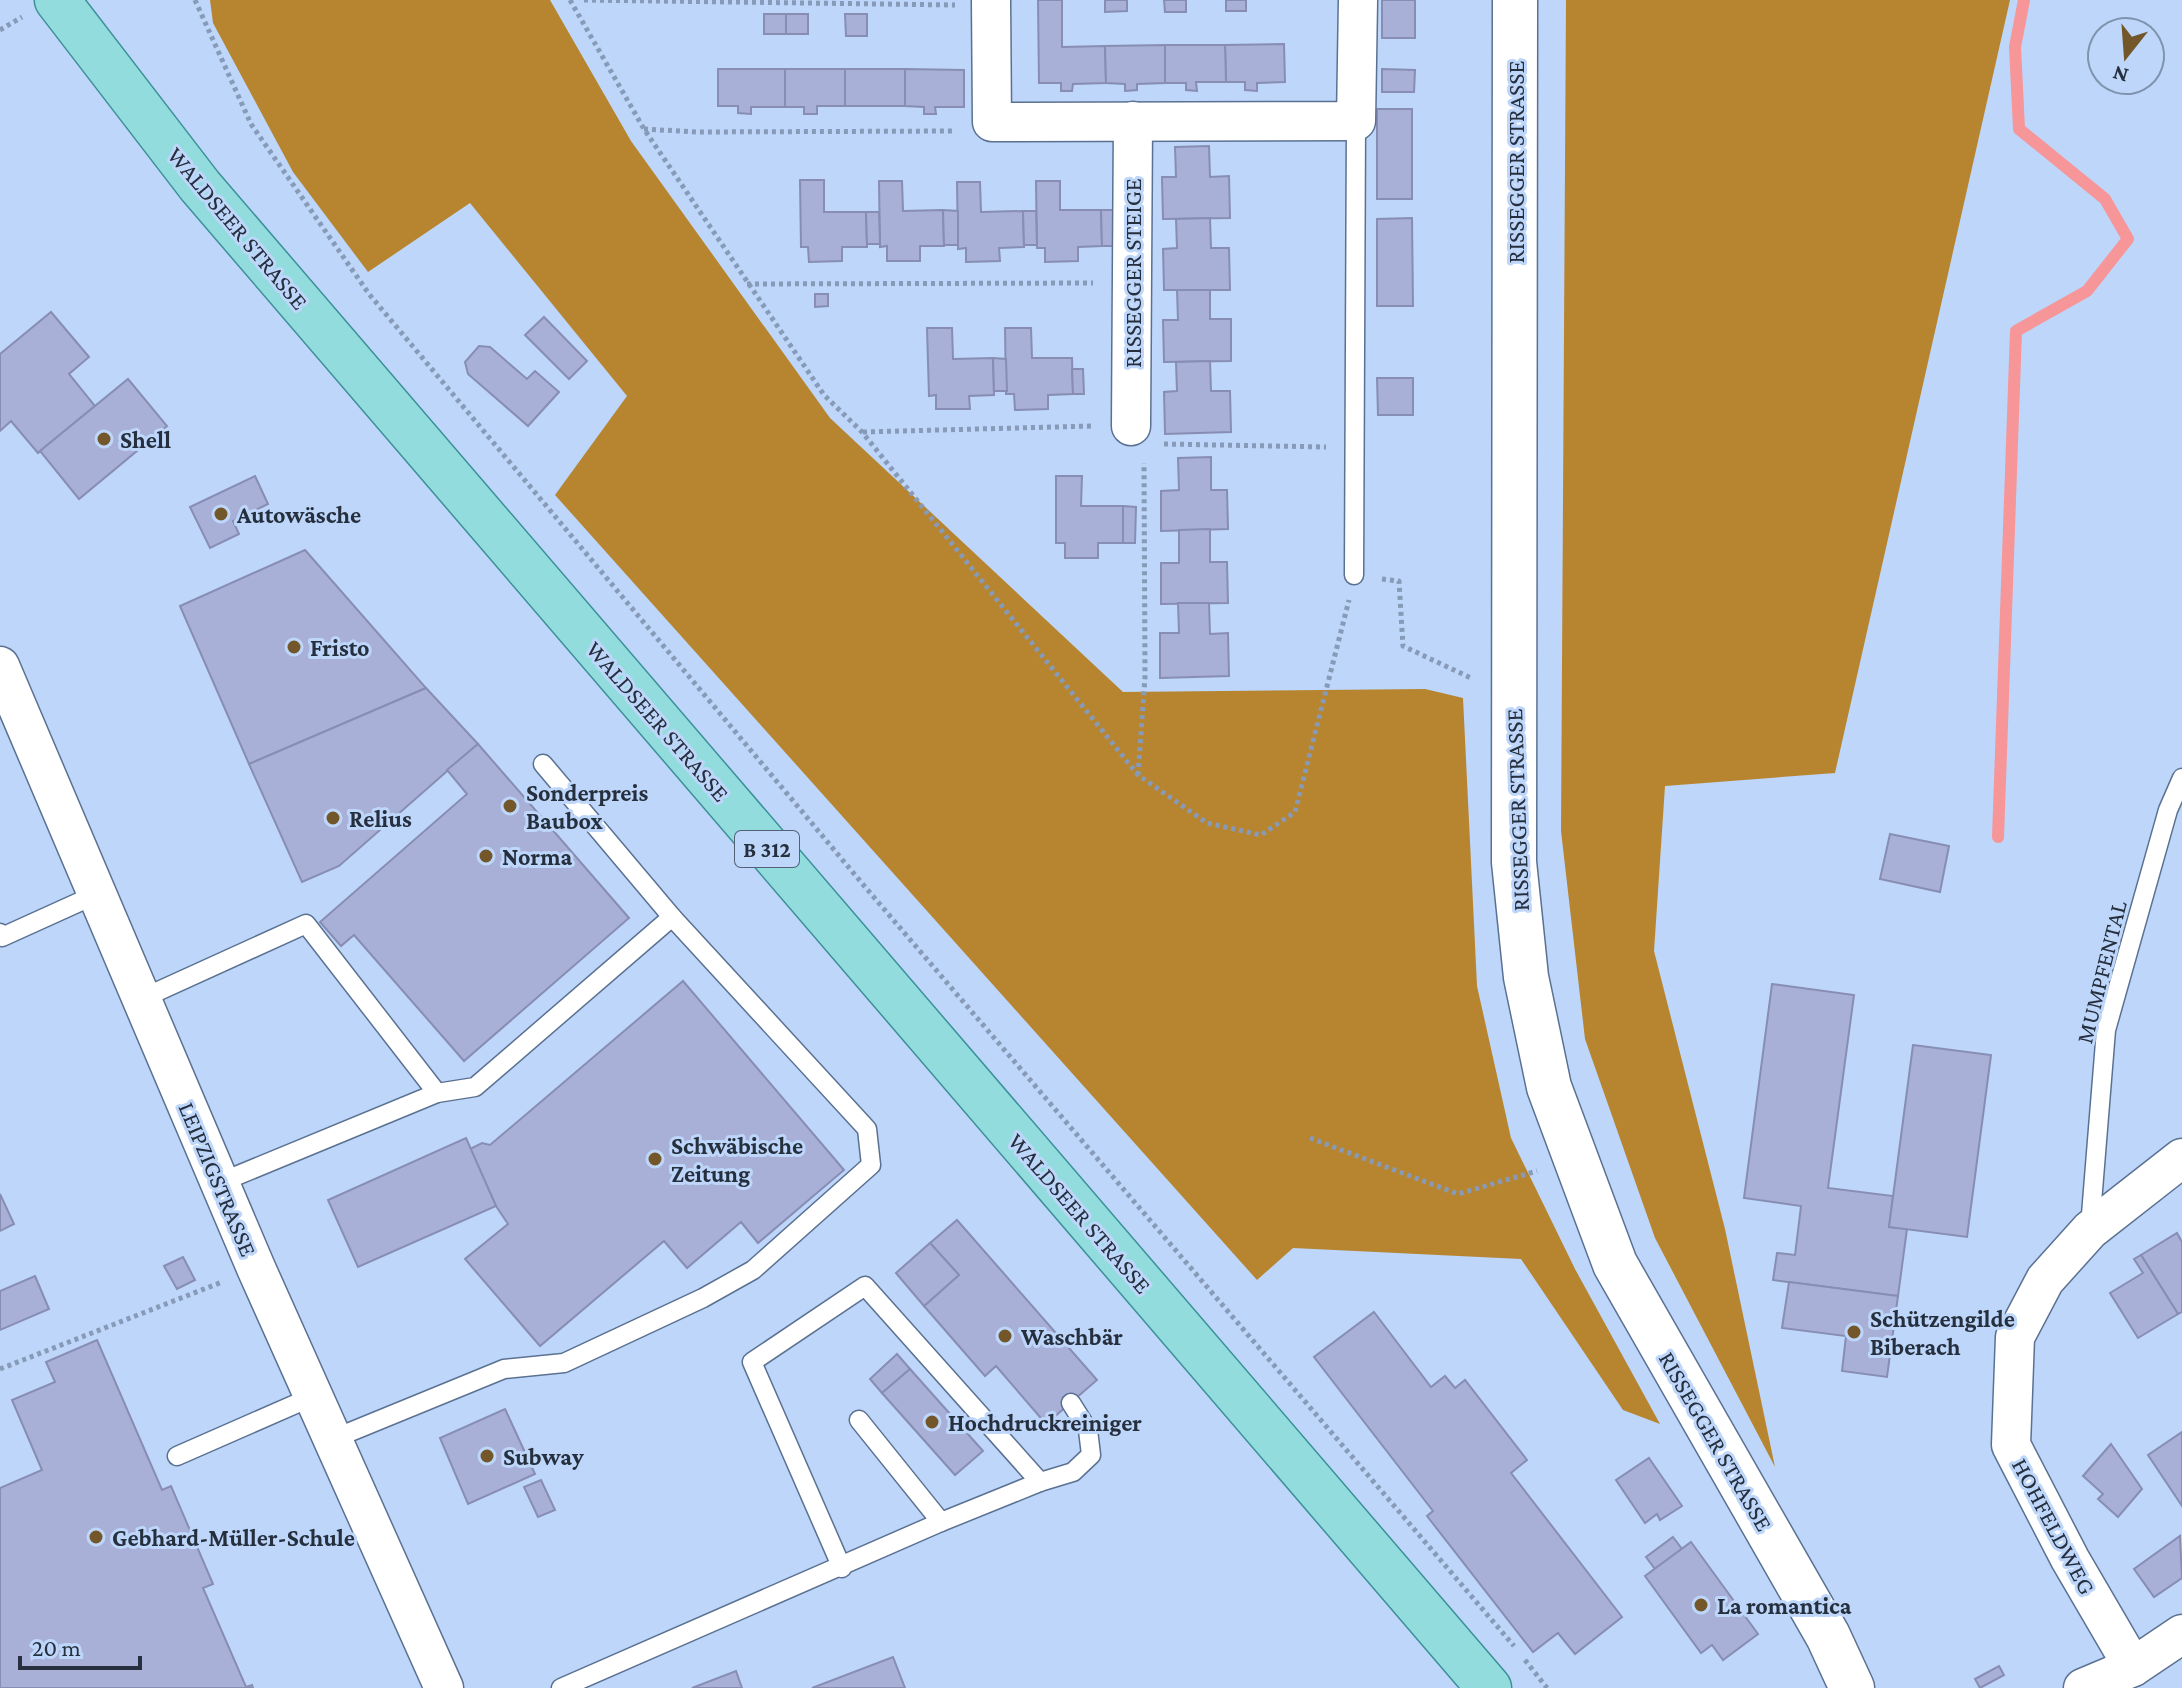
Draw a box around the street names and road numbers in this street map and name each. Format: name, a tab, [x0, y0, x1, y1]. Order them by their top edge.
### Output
street label: RISSEGGER STRASSE	[1502, 61, 1529, 263]
street label: WALDSEER STRASSE	[162, 141, 314, 315]
street label: RISSEGGER STEIGE	[1119, 178, 1146, 368]
street label: WALDSEER STRASSE	[581, 635, 735, 807]
street label: RISSEGGER STRASSE	[1500, 708, 1534, 912]
road number: B 312	[735, 831, 799, 867]
street label: MUMPFENTAL	[2070, 898, 2132, 1046]
street label: LEIPZIGSTRASSE	[173, 1098, 263, 1260]
street label: WALDSEER STRASSE	[1003, 1127, 1157, 1299]
street label: RISSEGGER STRASSE	[1654, 1346, 1778, 1536]
street label: HOHFELDWEG	[2007, 1453, 2101, 1599]

